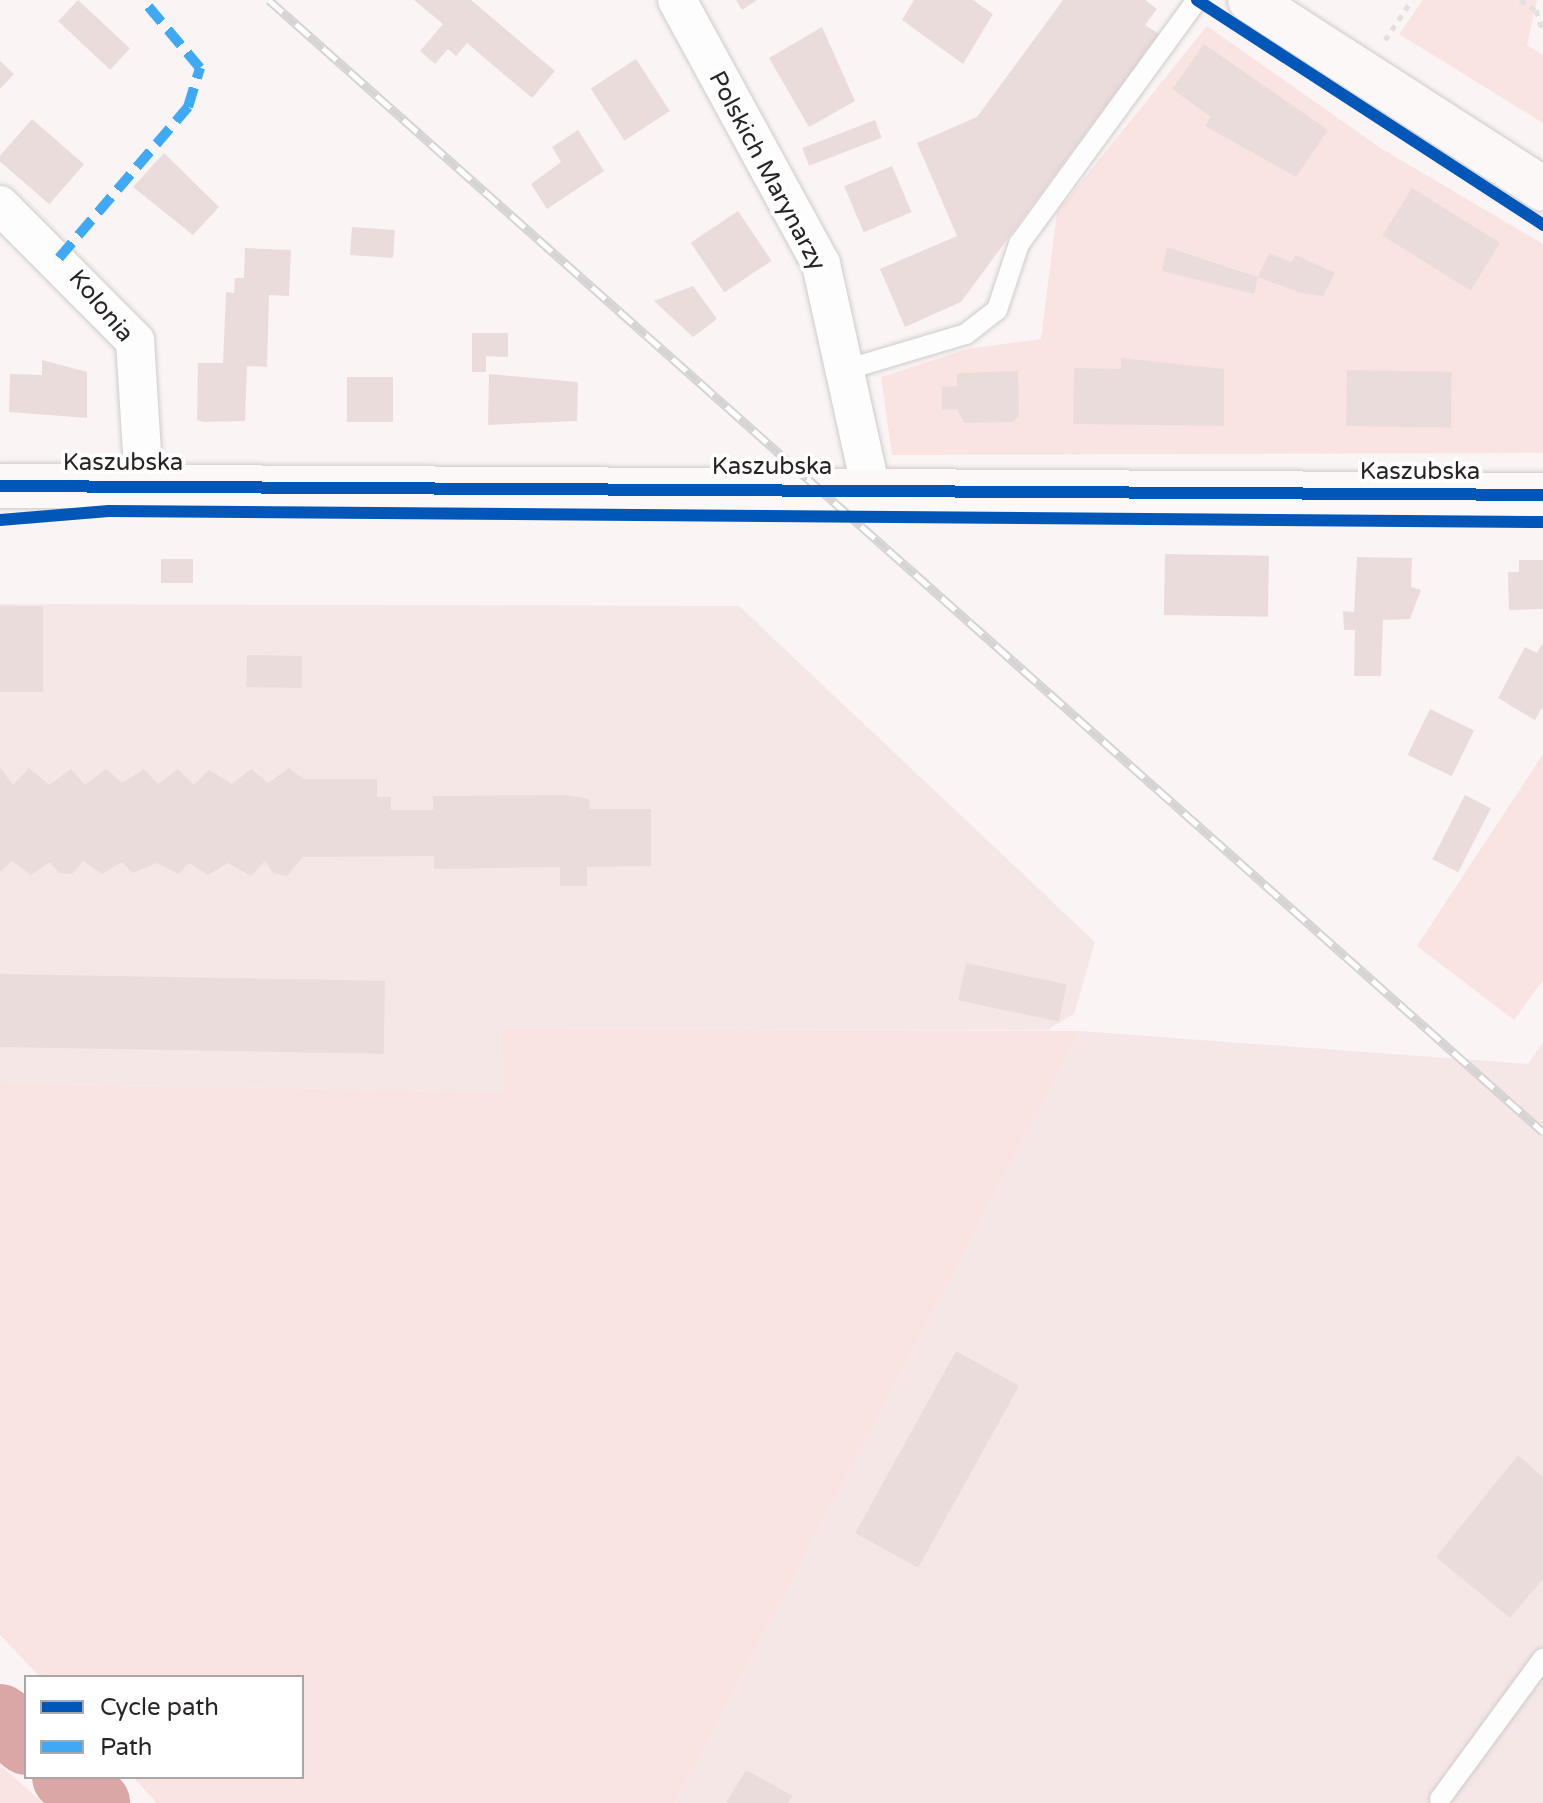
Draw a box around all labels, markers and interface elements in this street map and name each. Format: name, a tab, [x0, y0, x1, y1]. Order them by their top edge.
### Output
street label: Polskich Marynarzy	[702, 66, 832, 276]
street label: Kolonia	[63, 264, 139, 348]
street label: Kaszubska	[63, 449, 183, 477]
street label: Kaszubska	[712, 453, 832, 481]
street label: Kaszubska	[1360, 458, 1480, 486]
legend	[24, 1675, 304, 1779]
text: Cycle path	[100, 1693, 219, 1722]
text: Path	[100, 1733, 153, 1762]

